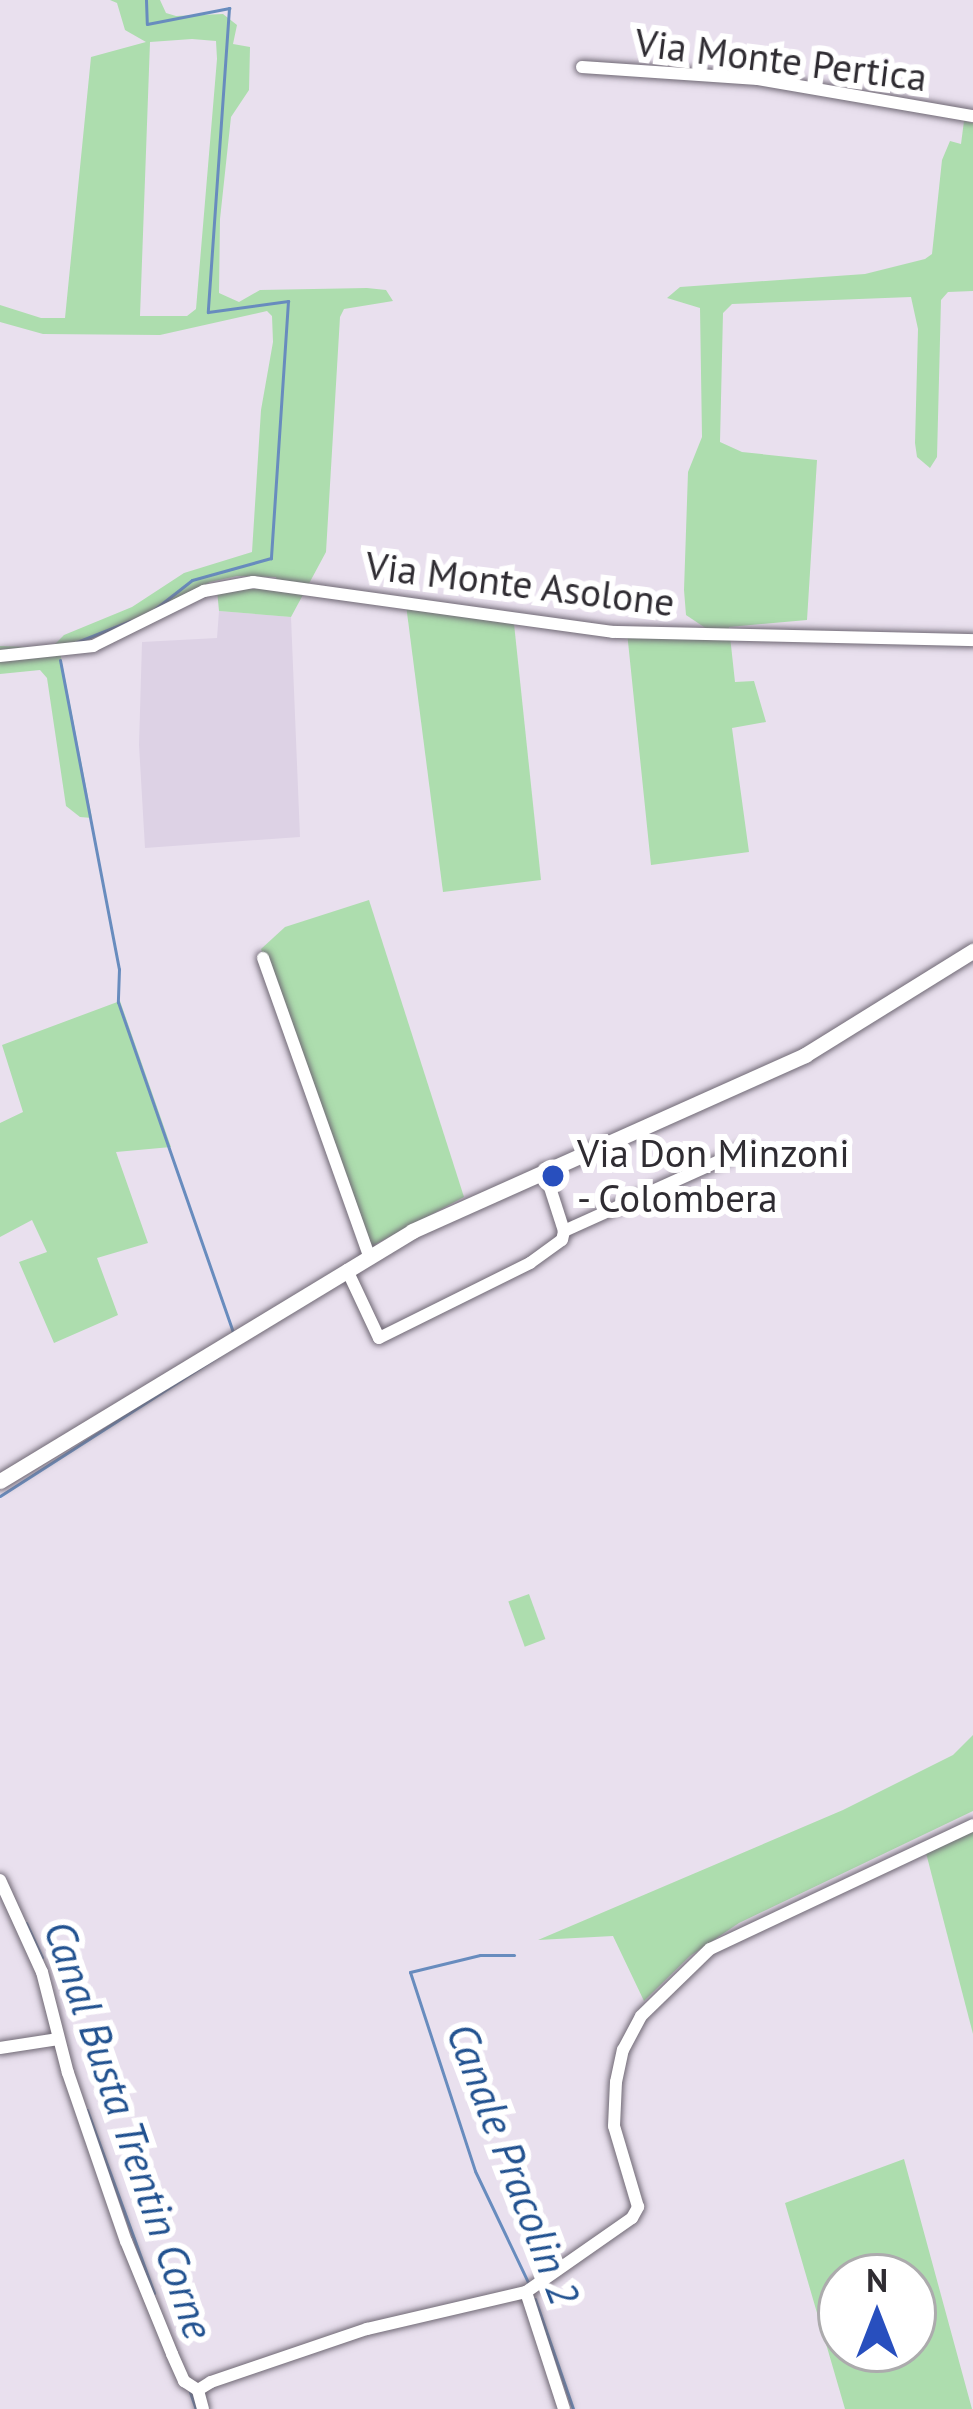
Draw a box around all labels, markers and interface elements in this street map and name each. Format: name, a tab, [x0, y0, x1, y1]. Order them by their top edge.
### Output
street label: Via Monte Pertica	[632, 19, 930, 101]
street label: Via Monte Asolone	[362, 542, 678, 626]
place label: Via Don Minzoni - Colombera	[577, 1131, 850, 1222]
marker: Via Don Minzoni - Colombera	[540, 1163, 566, 1189]
water label: Canal Busta Trentin Corne	[34, 1914, 224, 2346]
water label: Canale Pracolin 2	[436, 2016, 590, 2312]
north arrow	[817, 2253, 937, 2373]
text: N	[866, 2258, 888, 2301]

